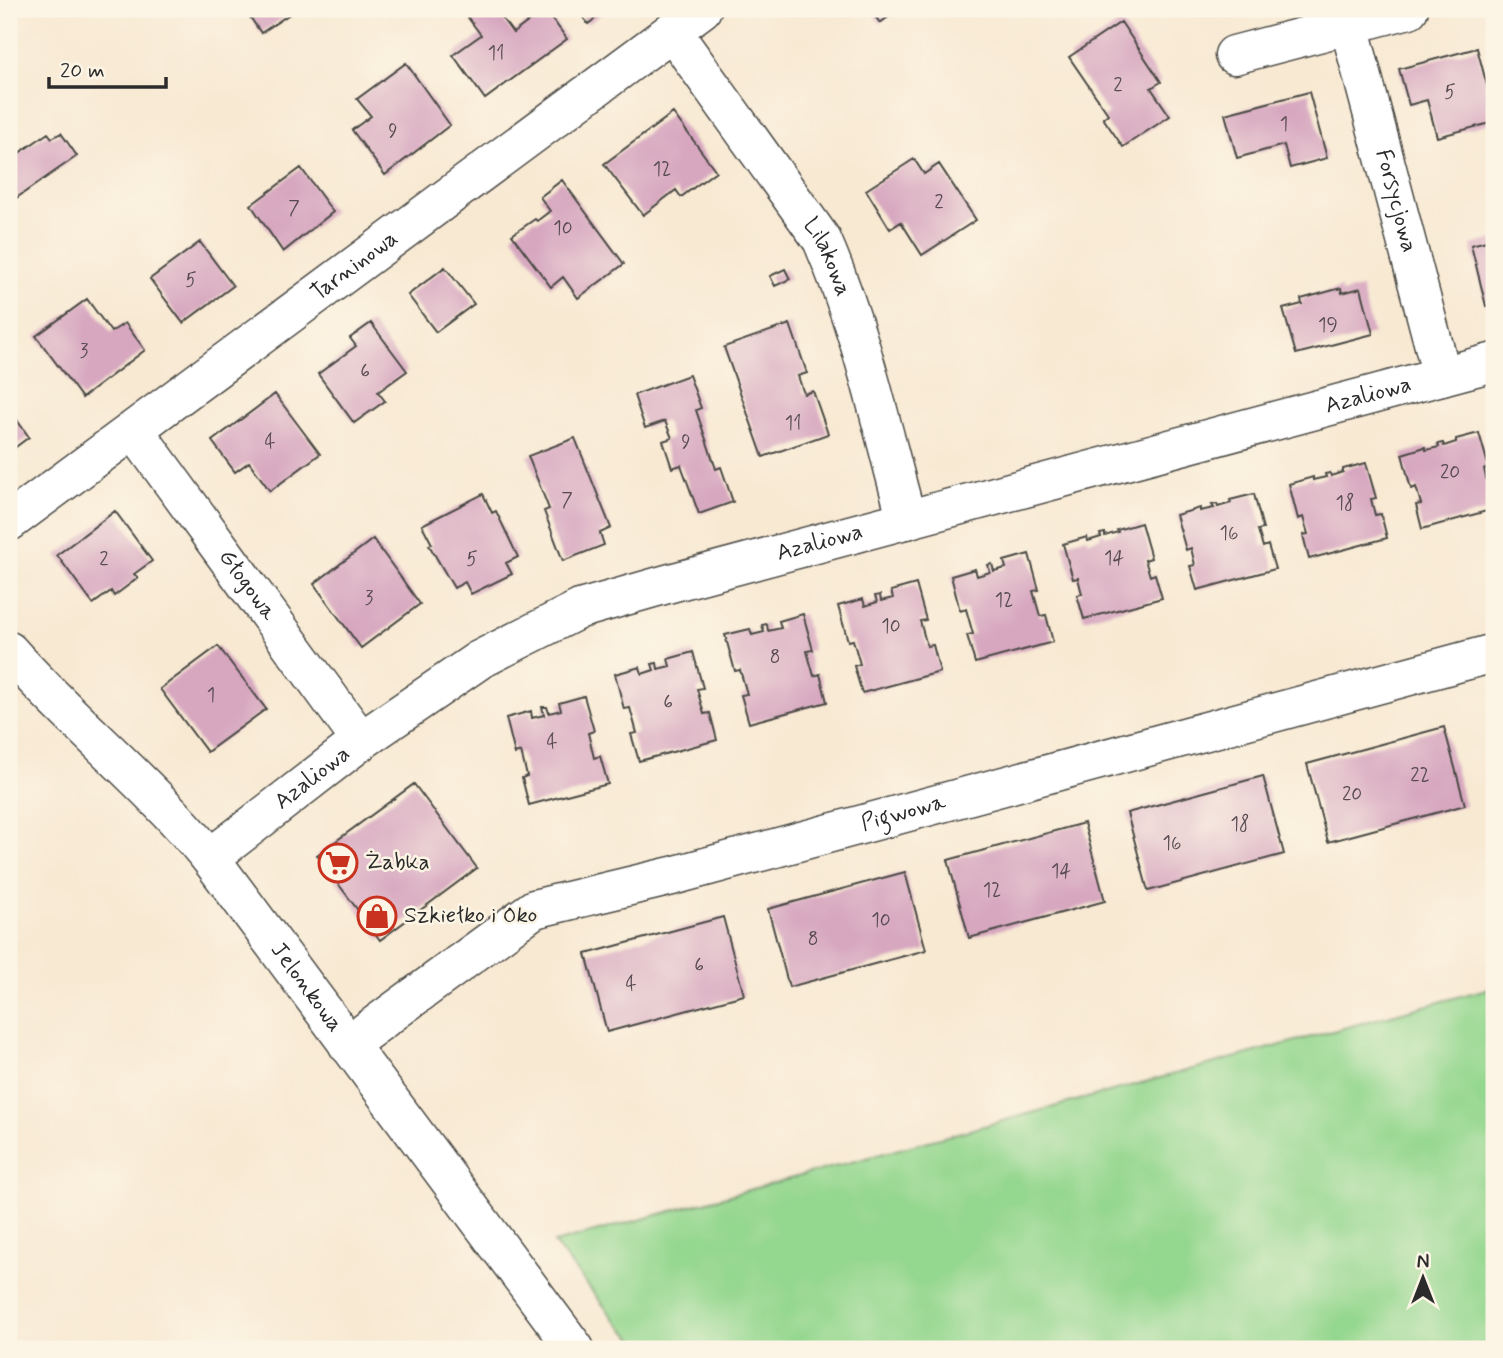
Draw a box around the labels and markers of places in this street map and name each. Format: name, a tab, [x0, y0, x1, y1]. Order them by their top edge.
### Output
supermarket icon: Żabka	[317, 842, 359, 884]
place label: Żabka	[365, 848, 430, 878]
shop icon: Szkiełko i Oko	[356, 895, 398, 937]
place label: Szkiełko i Oko	[404, 901, 537, 931]

